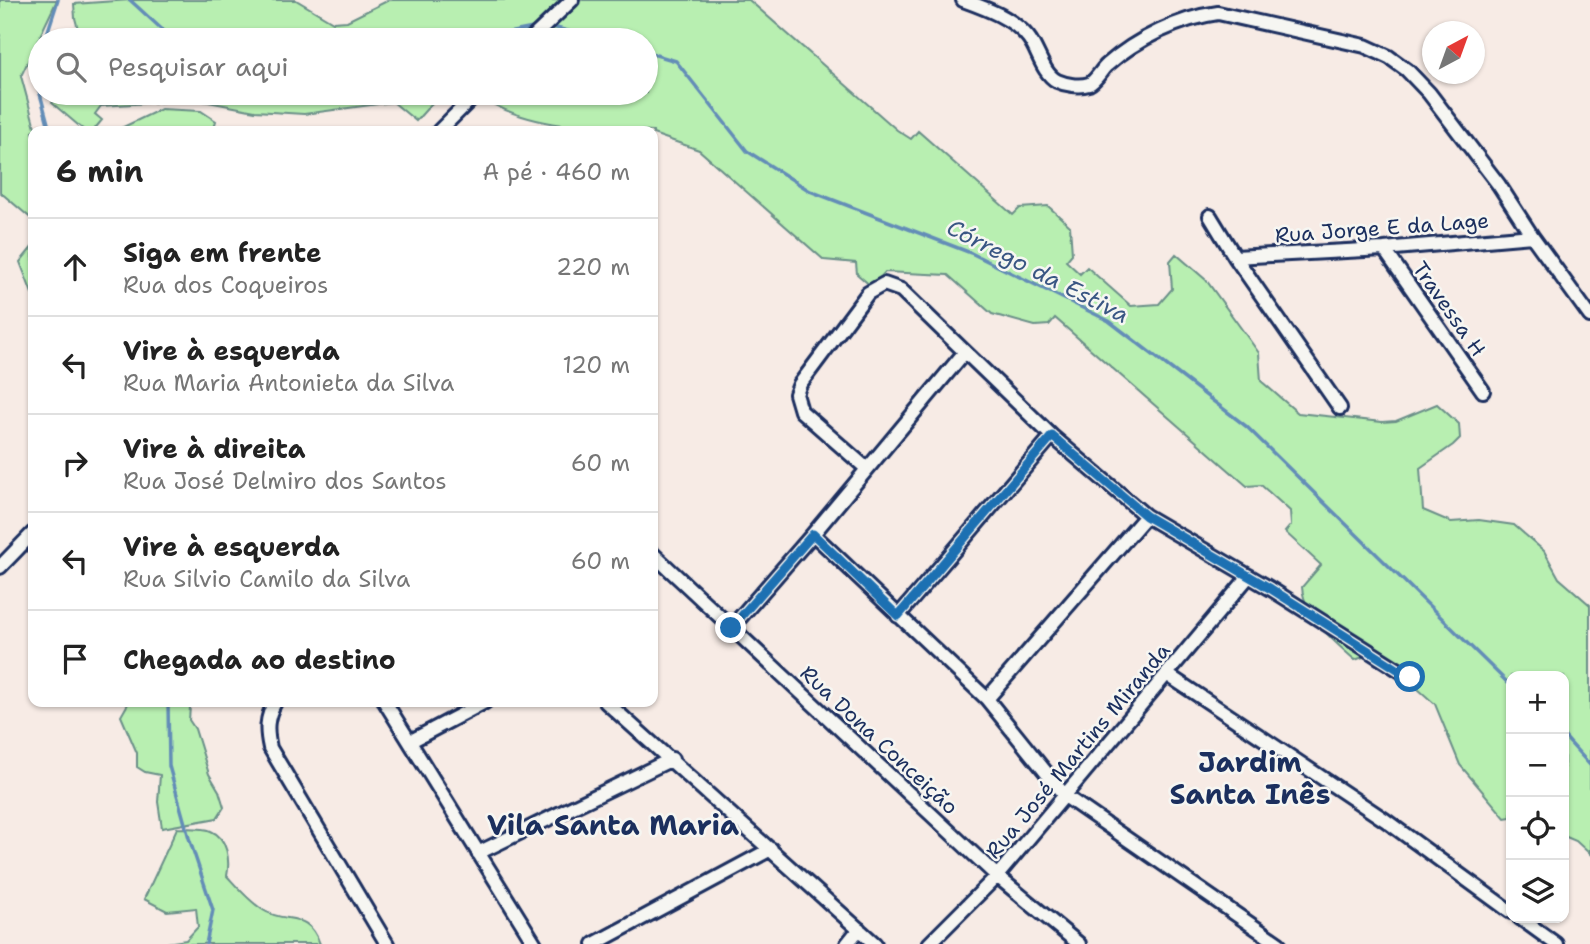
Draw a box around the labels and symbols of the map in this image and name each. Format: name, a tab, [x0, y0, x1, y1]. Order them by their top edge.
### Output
north arrow	[1422, 21, 1485, 84]
street label: Rua Jorge E da Lage	[1274, 207, 1490, 249]
water label: Córrego da Estiva	[942, 212, 1134, 330]
street label: Travessa H	[1406, 256, 1492, 362]
route end	[715, 612, 746, 643]
street label: Rua José Martins Miranda	[979, 637, 1177, 865]
street label: Rua Dona Conceição	[794, 659, 964, 821]
route start	[1394, 661, 1425, 692]
district label: Jardim Santa Inês	[1170, 743, 1330, 813]
district label: Vila Santa Maria	[487, 806, 739, 844]

